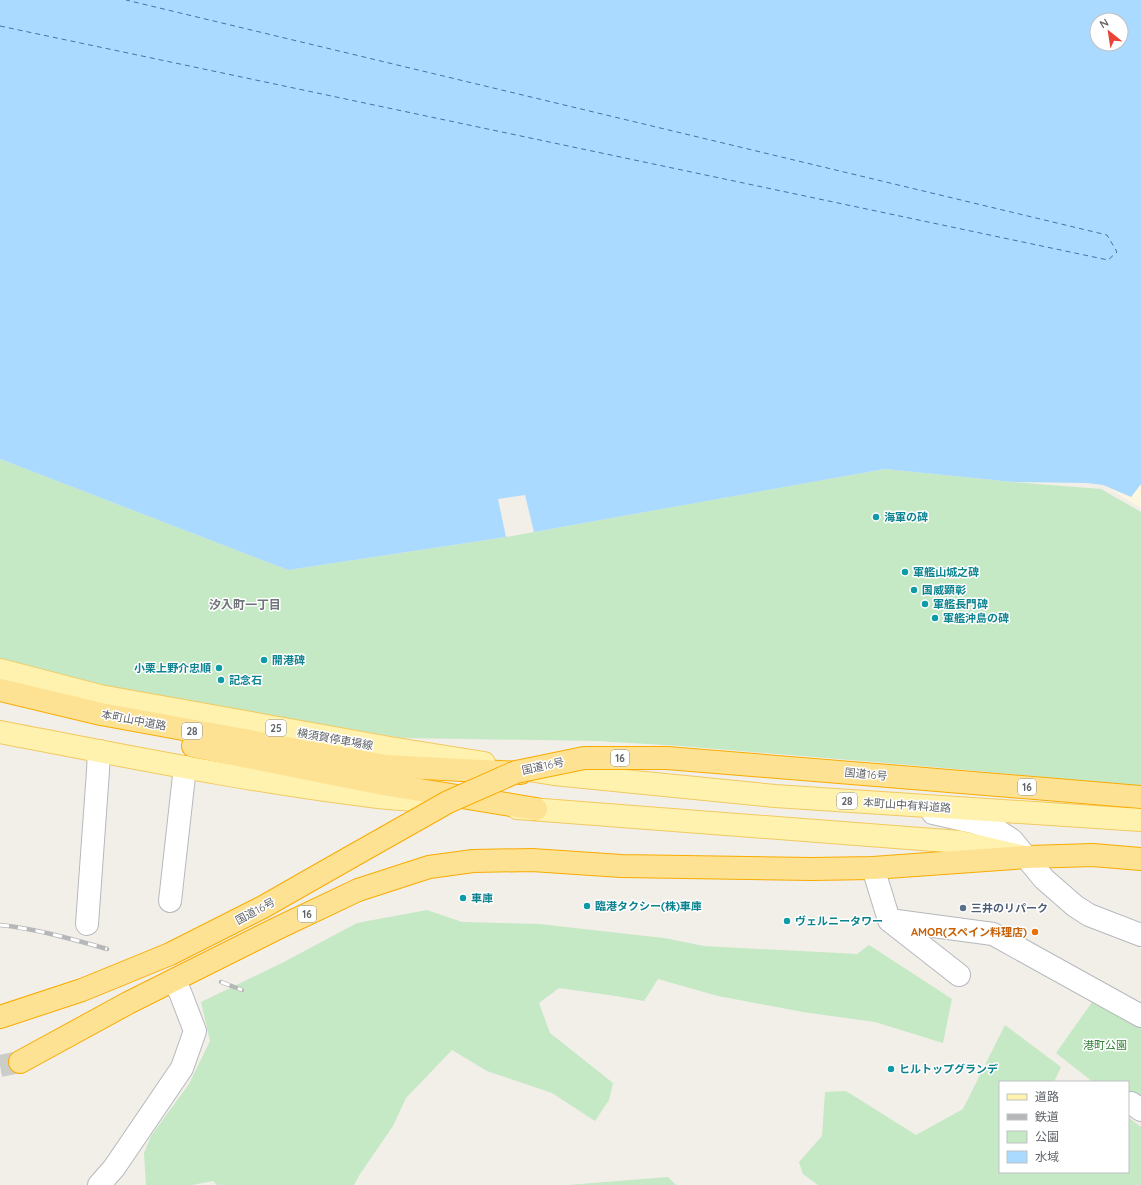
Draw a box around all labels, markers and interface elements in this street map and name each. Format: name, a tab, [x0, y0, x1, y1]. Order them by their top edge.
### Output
north arrow	[1089, 12, 1129, 52]
text: N	[1097, 15, 1111, 31]
place label: 海軍の碑	[884, 510, 928, 524]
marker: 海軍の碑	[871, 512, 881, 522]
place label: 軍艦山城之碑	[913, 565, 979, 579]
marker: 軍艦山城之碑	[900, 567, 910, 577]
place label: 国威顕彰	[922, 583, 966, 597]
marker: 国威顕彰	[909, 585, 919, 595]
district label: 汐入町一丁目	[209, 597, 281, 612]
place label: 軍艦長門碑	[933, 597, 988, 611]
marker: 軍艦長門碑	[920, 599, 930, 609]
place label: 軍艦沖島の碑	[943, 611, 1009, 625]
marker: 軍艦沖島の碑	[930, 613, 940, 623]
place label: 開港碑	[272, 653, 305, 667]
marker: 開港碑	[259, 655, 269, 665]
place label: 小栗上野介忠順	[134, 661, 211, 675]
marker: 小栗上野介忠順	[214, 663, 224, 673]
place label: 記念石	[229, 673, 262, 687]
marker: 記念石	[216, 675, 226, 685]
street label: 本町山中道路	[100, 707, 168, 733]
road number: 25	[266, 720, 286, 736]
road number: 28	[182, 723, 202, 739]
street label: 横須賀停車場線	[296, 725, 374, 753]
road number: 16	[611, 750, 629, 766]
street label: 国道16号	[521, 755, 565, 777]
street label: 国道16号	[844, 765, 888, 783]
road number: 16	[1018, 779, 1036, 795]
road number: 28	[837, 793, 857, 809]
street label: 本町山中有料道路	[863, 795, 951, 815]
place label: 車庫	[471, 891, 493, 905]
marker: 車庫	[458, 893, 468, 903]
street label: 国道16号	[233, 895, 277, 927]
place label: 臨港タクシー(株)車庫	[595, 899, 702, 913]
marker: 臨港タクシー(株)車庫	[582, 901, 592, 911]
place label: 三井のリパーク	[971, 901, 1048, 915]
marker: 三井のリパーク	[958, 903, 968, 913]
road number: 16	[298, 906, 316, 922]
place label: ヴェルニータワー	[795, 914, 883, 928]
marker: ヴェルニータワー	[782, 916, 792, 926]
place label: AMOR(スペイン料理店)	[911, 925, 1027, 939]
marker: AMOR(スペイン料理店)	[1030, 927, 1040, 937]
park label: 港町公園	[1083, 1038, 1127, 1052]
place label: ヒルトップグランデ	[899, 1062, 998, 1076]
marker: ヒルトップグランデ	[886, 1064, 896, 1074]
legend	[999, 1081, 1129, 1173]
text: 道路	[1035, 1089, 1059, 1104]
text: 鉄道	[1035, 1109, 1059, 1124]
text: 公園	[1035, 1129, 1059, 1144]
text: 水域	[1035, 1149, 1059, 1164]

